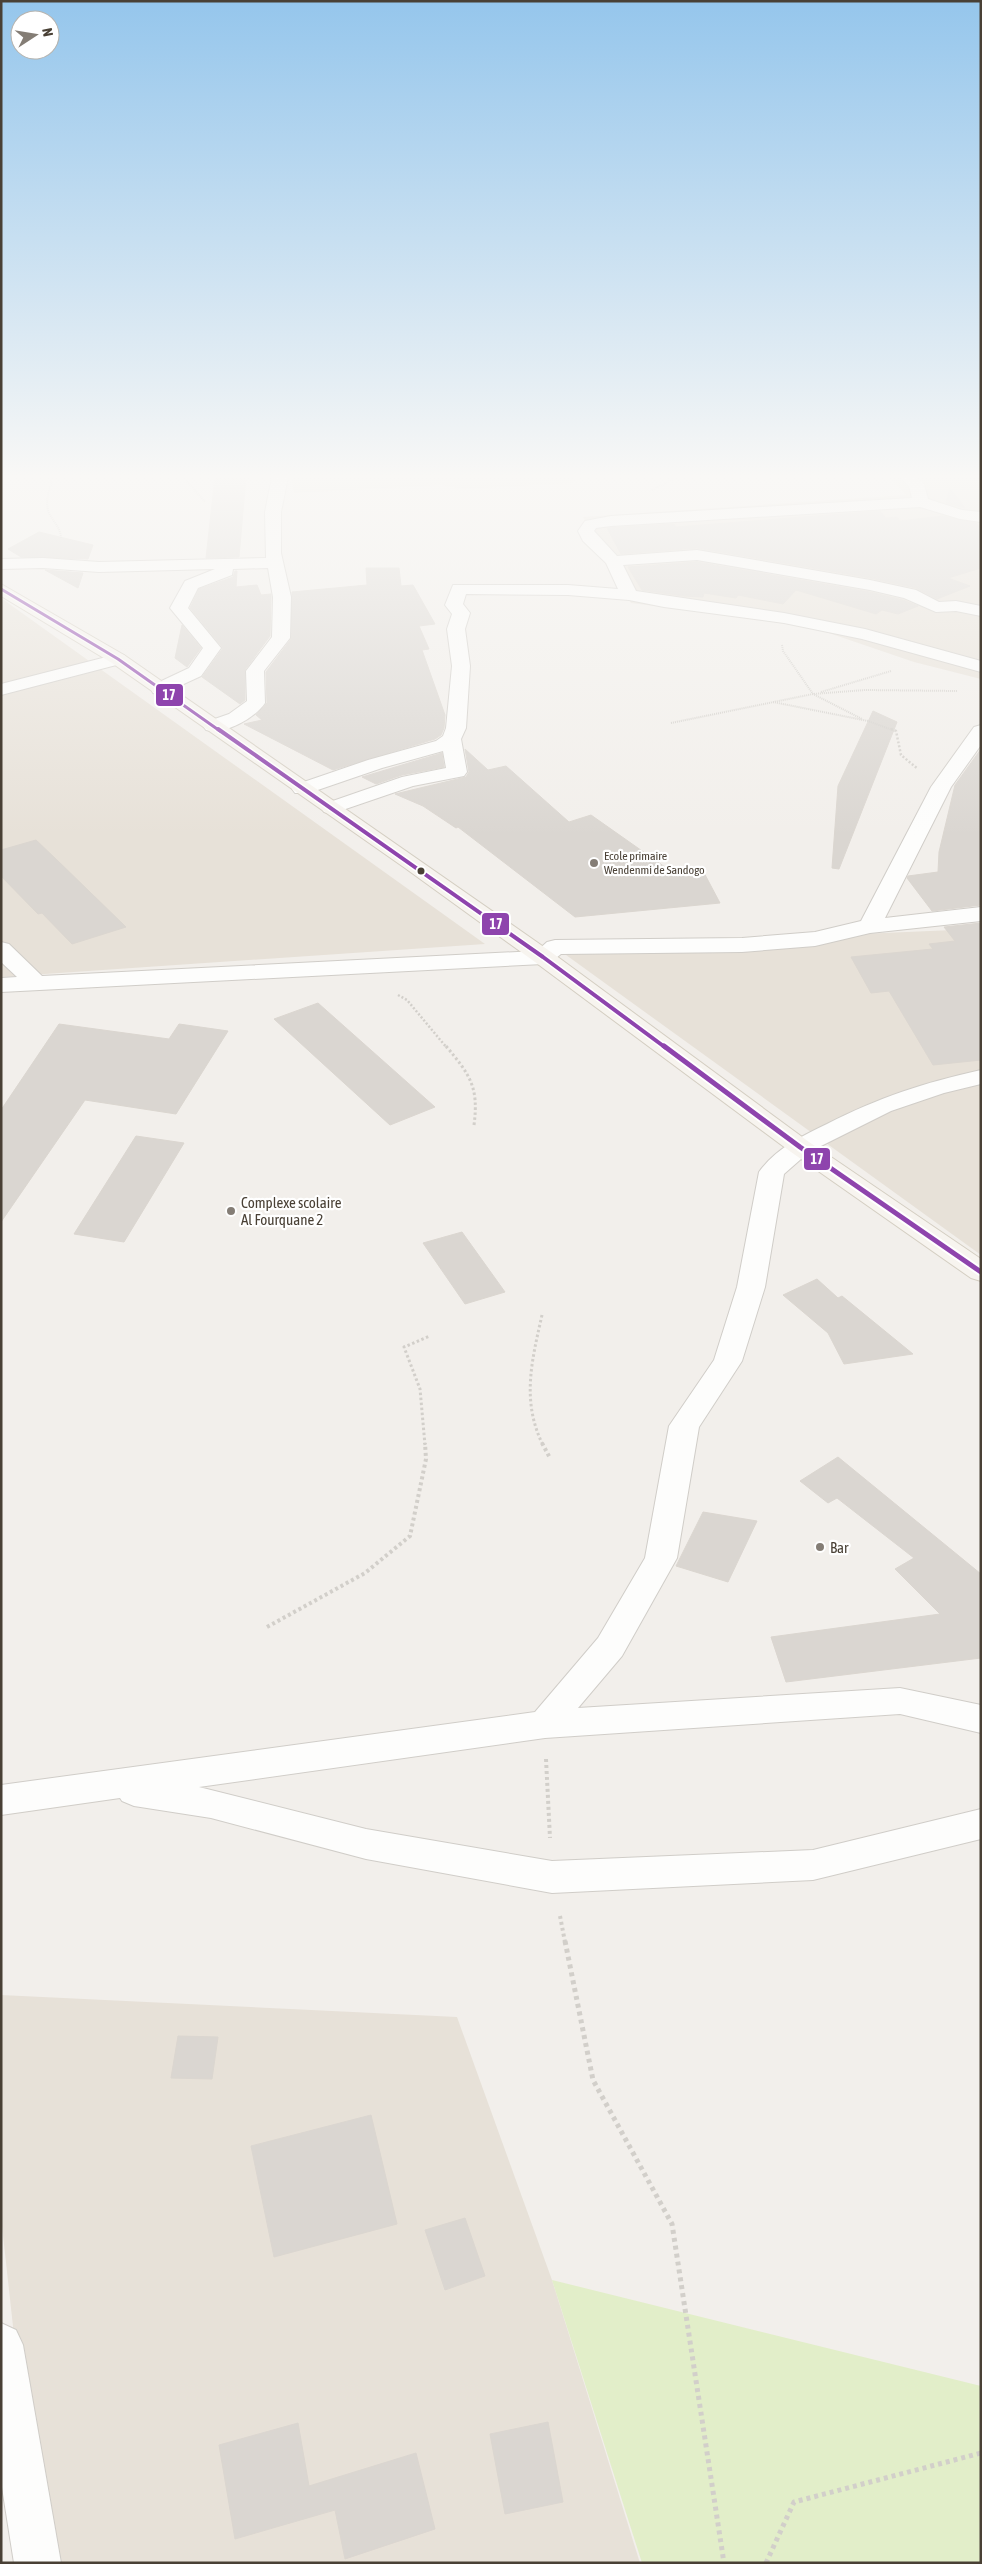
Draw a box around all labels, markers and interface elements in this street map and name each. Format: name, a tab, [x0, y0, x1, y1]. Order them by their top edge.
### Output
north arrow	[10, 10, 60, 60]
text: N	[39, 27, 56, 38]
line badge: 17	[155, 683, 184, 707]
text: 17	[162, 687, 176, 703]
place label: Ecole primaire Wendenmi de Sandogo	[604, 849, 705, 877]
marker: Ecole primaire Wendenmi de Sandogo	[588, 857, 600, 869]
unlabelled marker	[416, 866, 426, 876]
line badge: 17	[481, 912, 510, 936]
text: 17	[489, 916, 503, 932]
line badge: 17	[803, 1147, 831, 1171]
text: 17	[810, 1151, 824, 1167]
place label: Complexe scolaire Al Fourquane 2	[241, 1194, 342, 1228]
marker: Complexe scolaire Al Fourquane 2	[225, 1205, 237, 1217]
place label: Bar	[830, 1539, 849, 1556]
marker: Bar	[814, 1541, 826, 1553]

